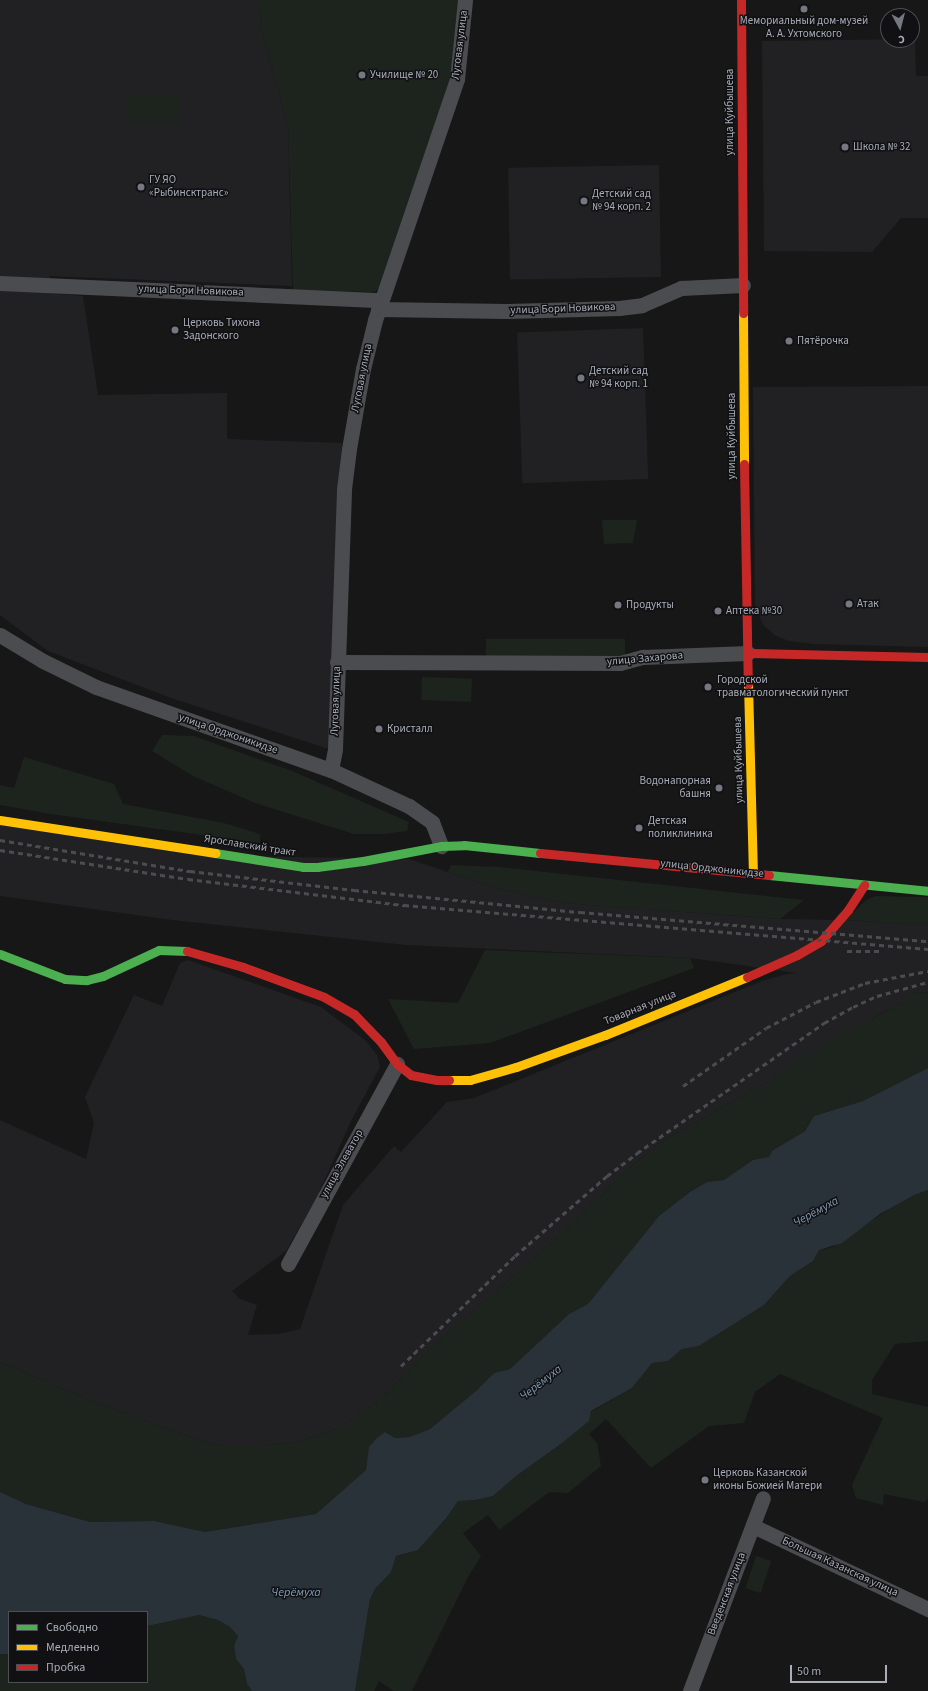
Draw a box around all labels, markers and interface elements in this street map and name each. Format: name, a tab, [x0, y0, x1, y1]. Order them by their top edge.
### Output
marker: Мемориальный дом-музей А. А. Ухтомского	[799, 4, 809, 14]
north arrow	[880, 8, 920, 48]
street label: Луговая улица	[449, 10, 471, 80]
place label: Мемориальный дом-музей А. А. Ухтомского	[740, 15, 868, 41]
text: С	[897, 32, 905, 47]
place label: Училище № 20	[370, 68, 438, 82]
street label: улица Куйбышева	[723, 69, 737, 155]
marker: Училище № 20	[357, 70, 367, 80]
place label: Школа № 32	[853, 140, 910, 154]
marker: Школа № 32	[840, 142, 850, 152]
place label: ГУ ЯО «Рыбинсктранс»	[149, 174, 228, 200]
marker: ГУ ЯО «Рыбинсктранс»	[136, 182, 146, 192]
place label: Детский сад № 94 корп. 2	[592, 188, 651, 214]
marker: Детский сад № 94 корп. 2	[579, 196, 589, 206]
street label: улица Бори Новикова	[138, 283, 244, 299]
street label: улица Бори Новикова	[510, 301, 616, 317]
place label: Церковь Тихона Задонского	[183, 317, 260, 343]
marker: Церковь Тихона Задонского	[170, 325, 180, 335]
place label: Пятёрочка	[797, 334, 849, 348]
marker: Пятёрочка	[784, 336, 794, 346]
street label: Луговая улица	[349, 342, 375, 414]
place label: Детский сад № 94 корп. 1	[589, 365, 648, 391]
marker: Детский сад № 94 корп. 1	[576, 373, 586, 383]
street label: улица Куйбышева	[725, 393, 739, 479]
place label: Атак	[857, 597, 879, 611]
place label: Продукты	[626, 598, 674, 612]
marker: Атак	[844, 599, 854, 609]
marker: Продукты	[613, 600, 623, 610]
place label: Аптека №30	[726, 604, 782, 618]
marker: Аптека №30	[713, 606, 723, 616]
street label: улица Захарова	[606, 649, 684, 669]
street label: Луговая улица	[328, 666, 344, 736]
place label: Городской травматологический пункт	[717, 674, 849, 700]
marker: Городской травматологический пункт	[702, 681, 714, 693]
street label: улица Орджоникидзе	[177, 711, 279, 757]
street label: улица Куйбышева	[732, 716, 746, 804]
place label: Кристалл	[387, 722, 433, 736]
marker: Кристалл	[374, 724, 384, 734]
place label: Водонапорная башня	[639, 775, 711, 801]
marker: Водонапорная башня	[714, 783, 724, 793]
place label: Детская поликлиника	[648, 815, 713, 841]
marker: Детская поликлиника	[633, 822, 645, 834]
street label: Ярославский тракт	[203, 832, 297, 860]
street label: улица Орджоникидзе	[660, 857, 764, 881]
street label: Товарная улица	[602, 987, 678, 1029]
street label: улица Элеватор	[318, 1127, 366, 1201]
water label: Черёмуха	[791, 1194, 841, 1230]
water label: Черёмуха	[517, 1362, 565, 1404]
place label: Церковь Казанской иконы Божией Матери	[713, 1467, 822, 1493]
marker: Церковь Казанской иконы Божией Матери	[700, 1475, 710, 1485]
street label: Большая Казанская улица	[780, 1534, 900, 1600]
street label: Введенская улица	[705, 1551, 749, 1637]
water label: Черёмуха	[271, 1586, 321, 1600]
legend	[8, 1611, 148, 1683]
text: Свободно	[46, 1619, 98, 1636]
text: Медленно	[46, 1639, 100, 1656]
scale bar	[792, 1657, 889, 1683]
text: Пробка	[46, 1659, 85, 1676]
text: 50 m	[797, 1663, 821, 1680]

